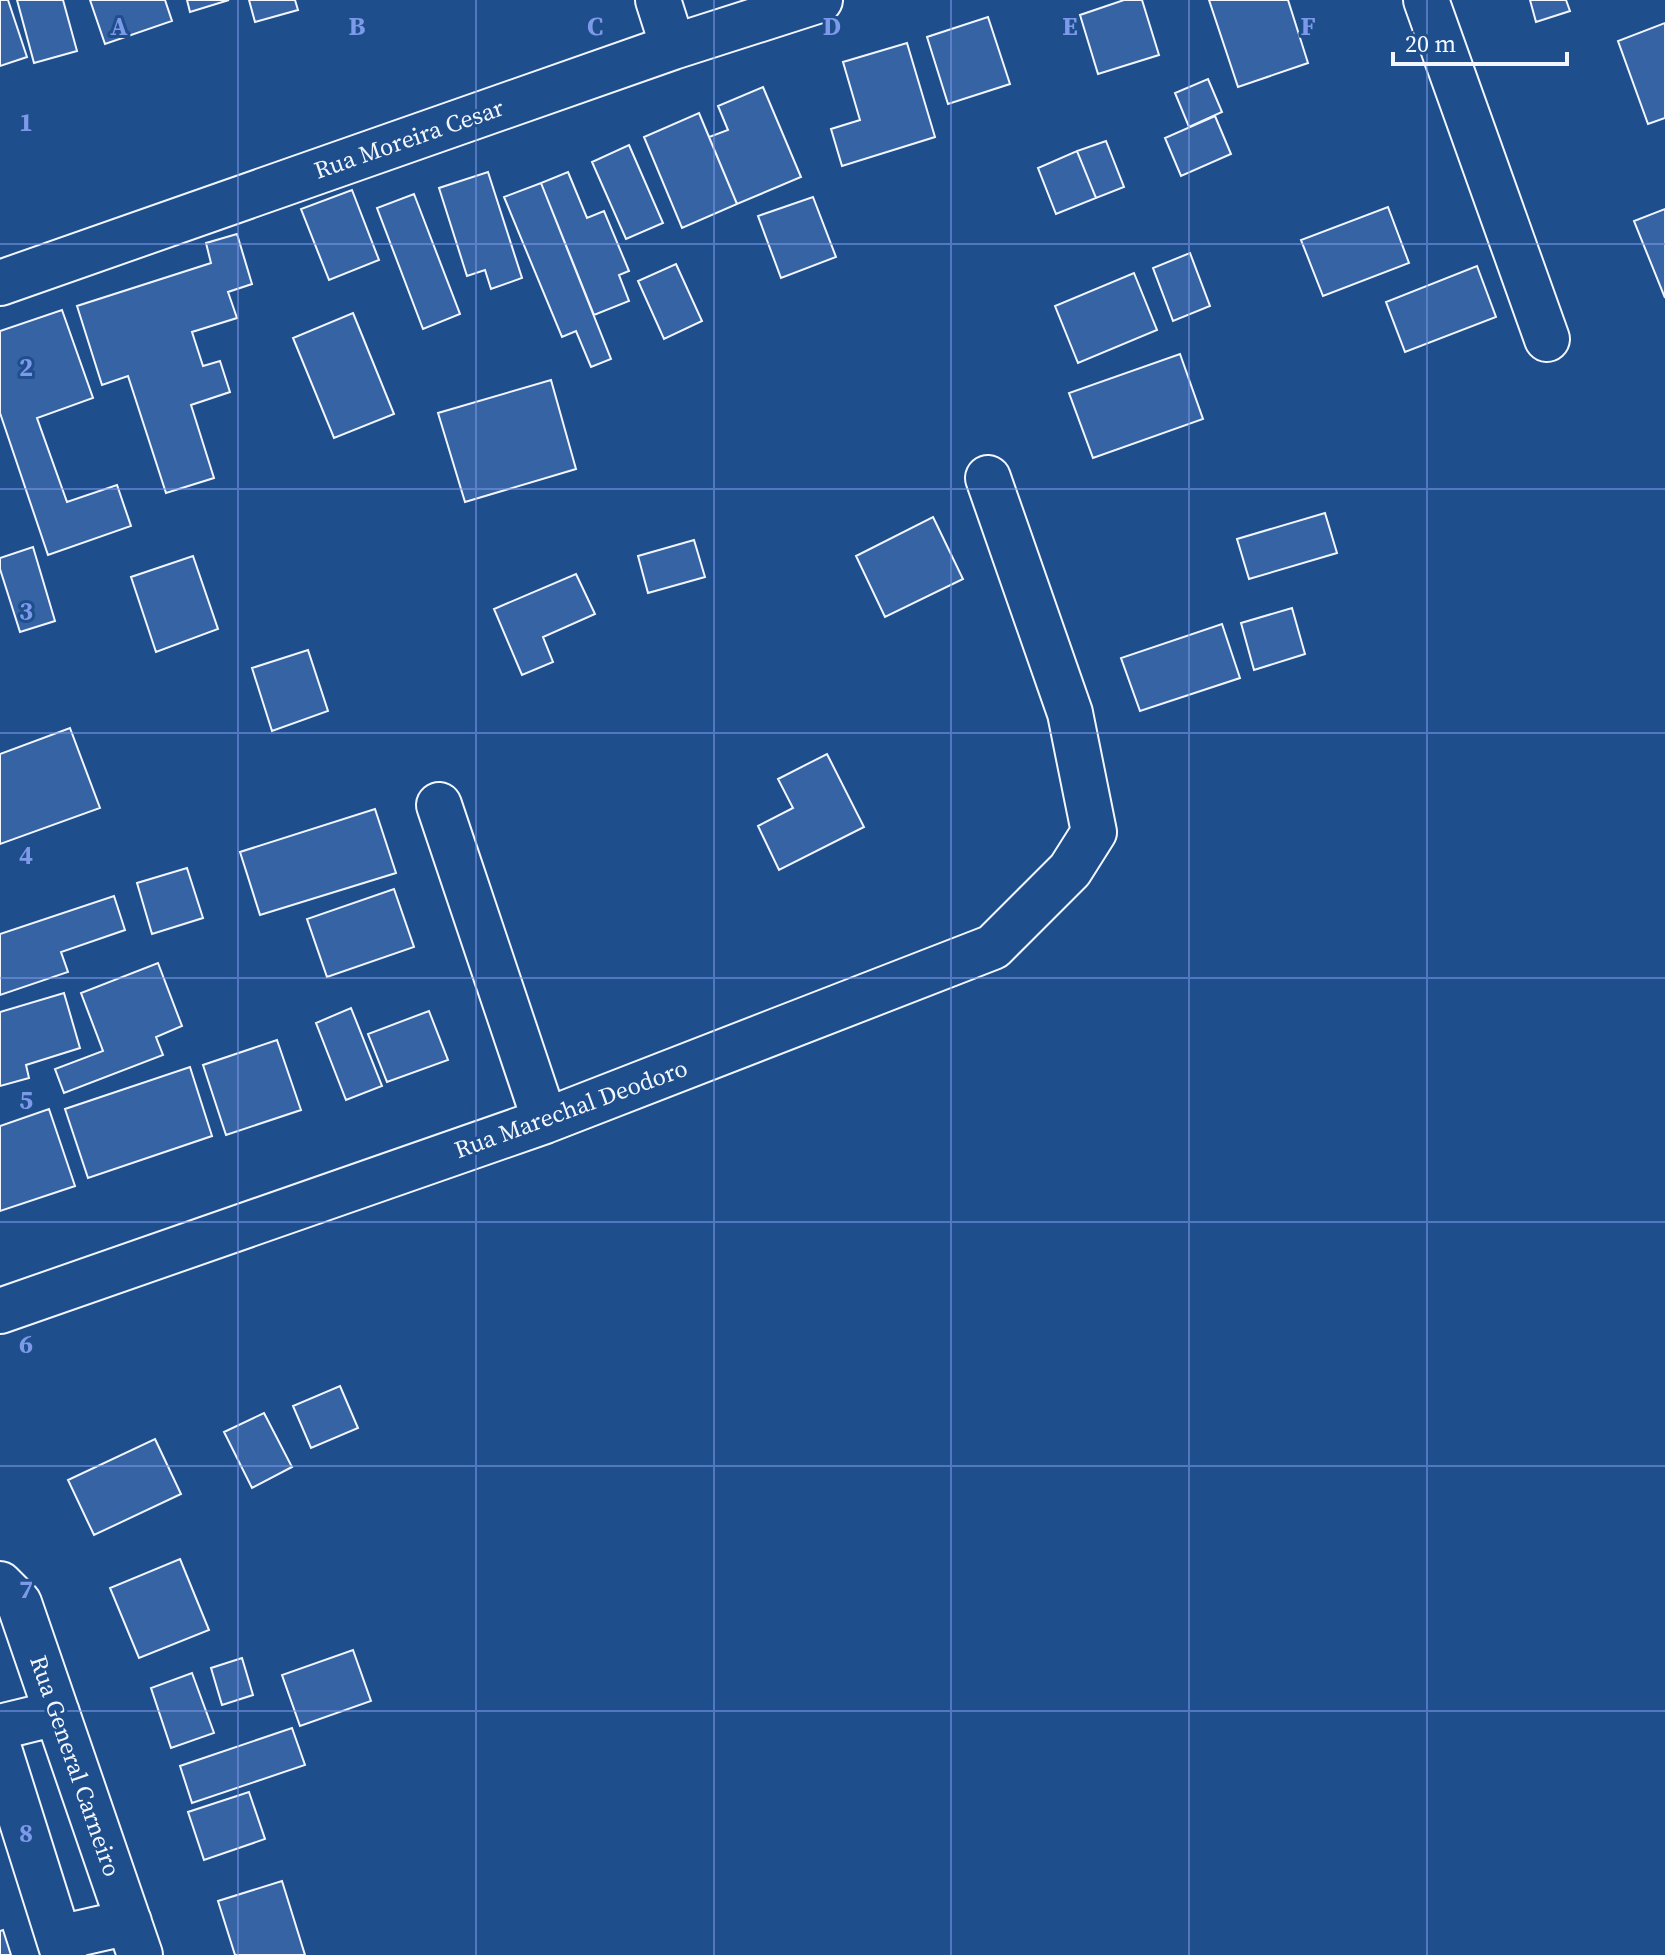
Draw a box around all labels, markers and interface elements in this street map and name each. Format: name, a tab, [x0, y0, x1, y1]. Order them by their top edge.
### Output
text: A	[110, 8, 128, 44]
text: B	[349, 8, 366, 44]
text: C	[587, 8, 603, 44]
text: D	[823, 8, 841, 44]
text: E	[1062, 8, 1078, 44]
text: F	[1300, 8, 1316, 44]
scale bar	[1393, 16, 1567, 66]
text: 20 m	[1405, 27, 1456, 60]
street label: Rua Moreira Cesar	[310, 91, 508, 186]
text: 1	[19, 104, 33, 140]
text: 2	[19, 349, 33, 385]
text: 3	[19, 593, 33, 629]
text: 4	[19, 837, 33, 873]
street label: Rua Marechal Deodoro	[450, 1051, 692, 1166]
text: 5	[19, 1082, 33, 1118]
text: 6	[19, 1326, 33, 1362]
text: 7	[19, 1571, 33, 1607]
street label: Rua General Carneiro	[22, 1651, 129, 1881]
text: 8	[19, 1815, 33, 1851]

